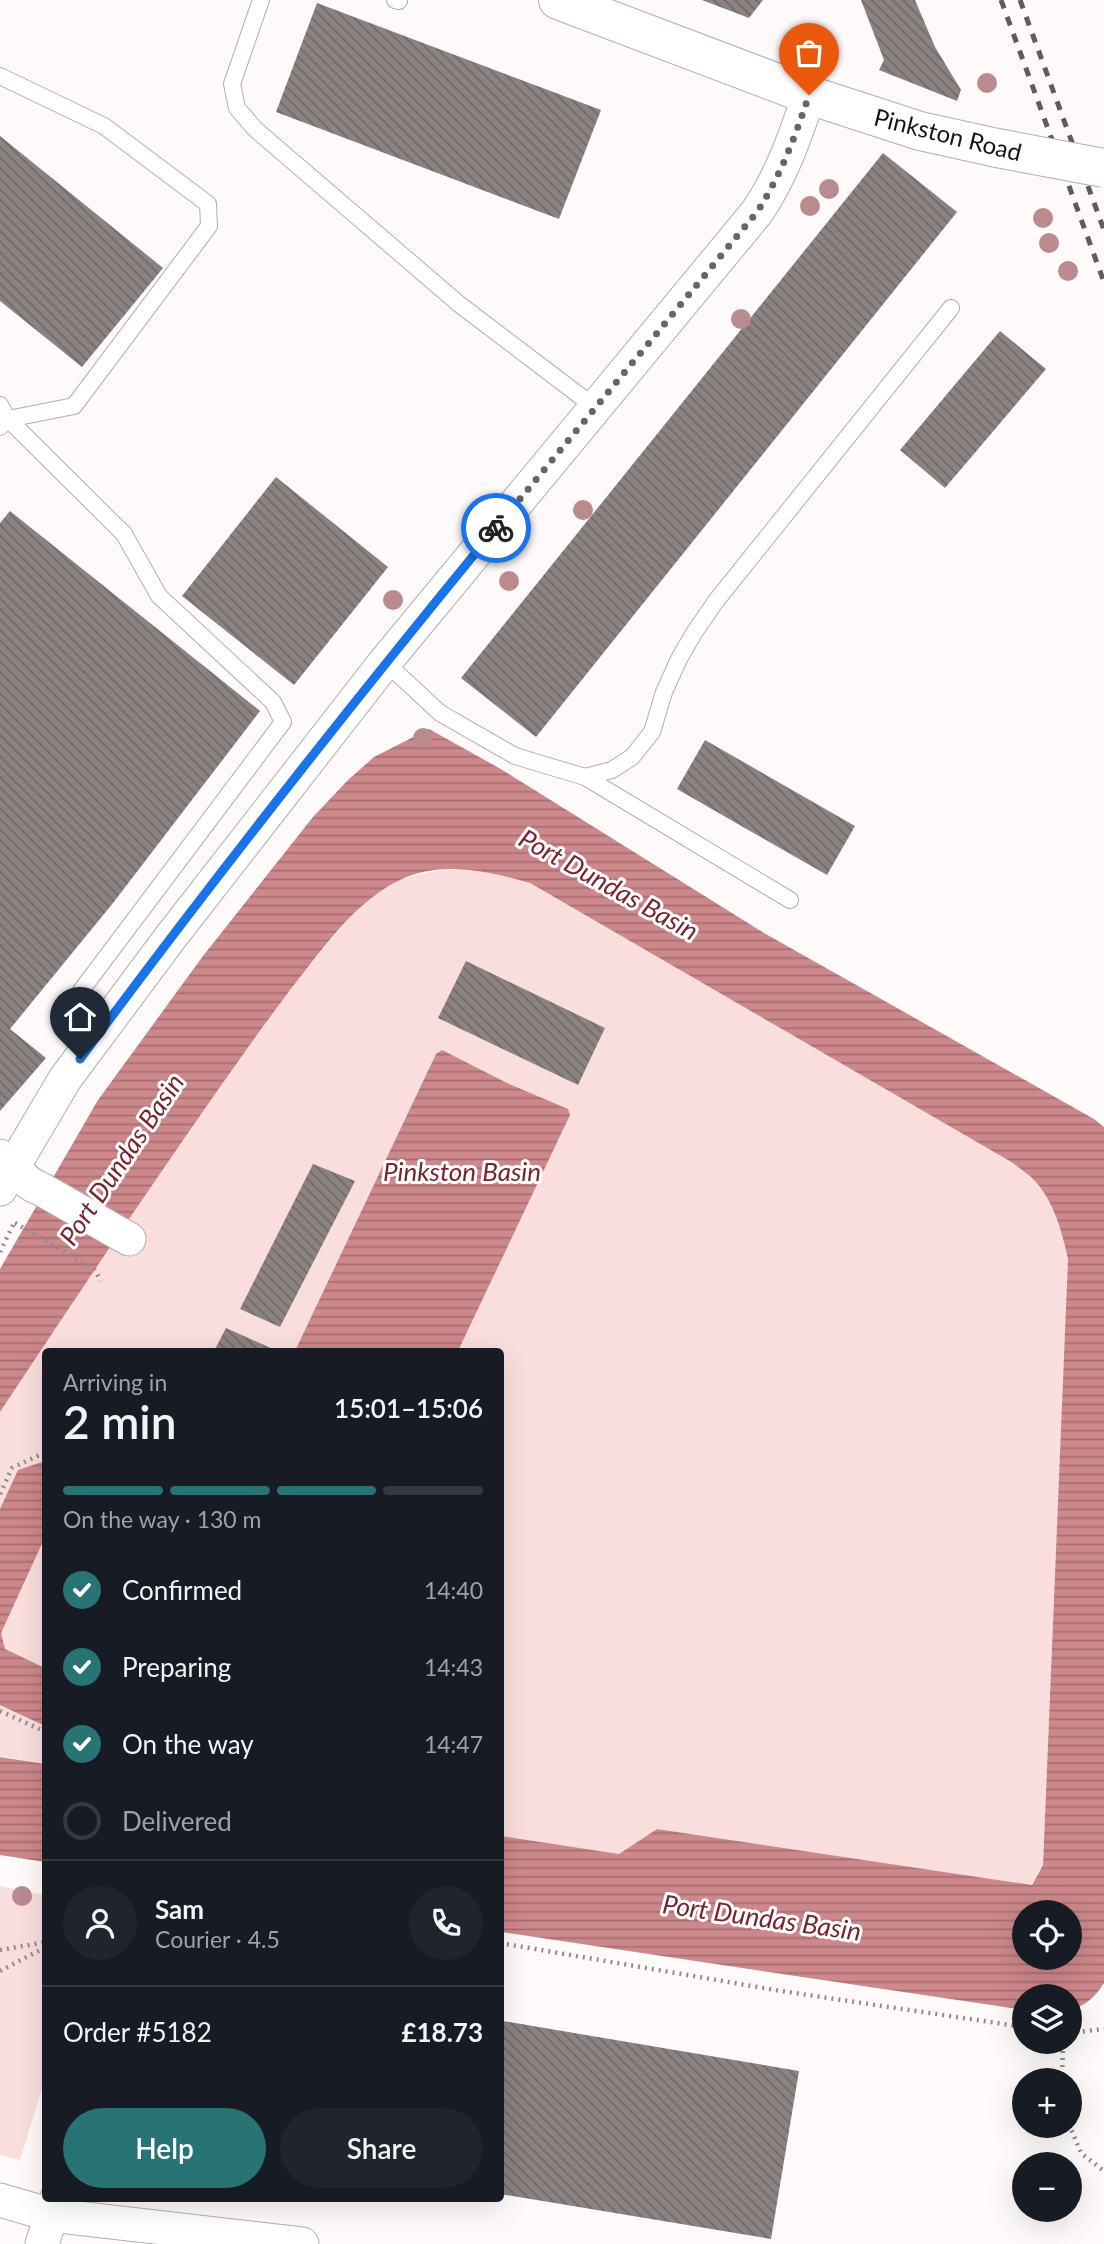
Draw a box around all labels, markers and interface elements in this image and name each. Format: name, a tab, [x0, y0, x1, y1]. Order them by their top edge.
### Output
pin	[779, 23, 839, 95]
icon: bag	[790, 34, 828, 72]
street label: Pinkston Road	[871, 102, 1025, 166]
courier	[461, 493, 531, 563]
icon: bike	[477, 509, 515, 547]
water label: Port Dundas Basin	[514, 822, 704, 946]
pin	[50, 987, 110, 1059]
icon: home	[61, 998, 99, 1036]
water label: Port Dundas Basin	[52, 1067, 190, 1251]
water label: Pinkston Basin	[383, 1155, 541, 1187]
text: Arriving in	[63, 1368, 167, 1396]
text: 15:01–15:06	[334, 1392, 483, 1424]
text: 2 min	[63, 1394, 177, 1449]
text: On the way · 130 m	[63, 1505, 262, 1533]
icon: check	[63, 1571, 101, 1609]
text: Confirmed	[122, 1574, 242, 1606]
text: 14:40	[424, 1576, 483, 1604]
icon: check	[63, 1648, 101, 1686]
text: Preparing	[122, 1651, 231, 1683]
text: 14:43	[424, 1653, 483, 1681]
icon: check	[63, 1725, 101, 1763]
text: On the way	[122, 1728, 254, 1760]
text: 14:47	[424, 1730, 483, 1758]
text: Delivered	[122, 1805, 232, 1837]
button: person	[63, 1886, 137, 1960]
button: phone	[409, 1886, 483, 1960]
water label: Port Dundas Basin	[661, 1887, 863, 1947]
text: Sam	[155, 1893, 204, 1925]
map controls	[1012, 1900, 1082, 2222]
button: locate	[1012, 1900, 1082, 1970]
text: Courier · 4.5	[155, 1925, 280, 1953]
button: layers	[1012, 1984, 1082, 2054]
text: Order #5182	[63, 2016, 212, 2048]
text: £18.73	[401, 2016, 483, 2048]
button: +	[1012, 2068, 1082, 2138]
button: Help	[63, 2108, 266, 2188]
button: Share	[280, 2108, 483, 2188]
button: −	[1012, 2152, 1082, 2222]

